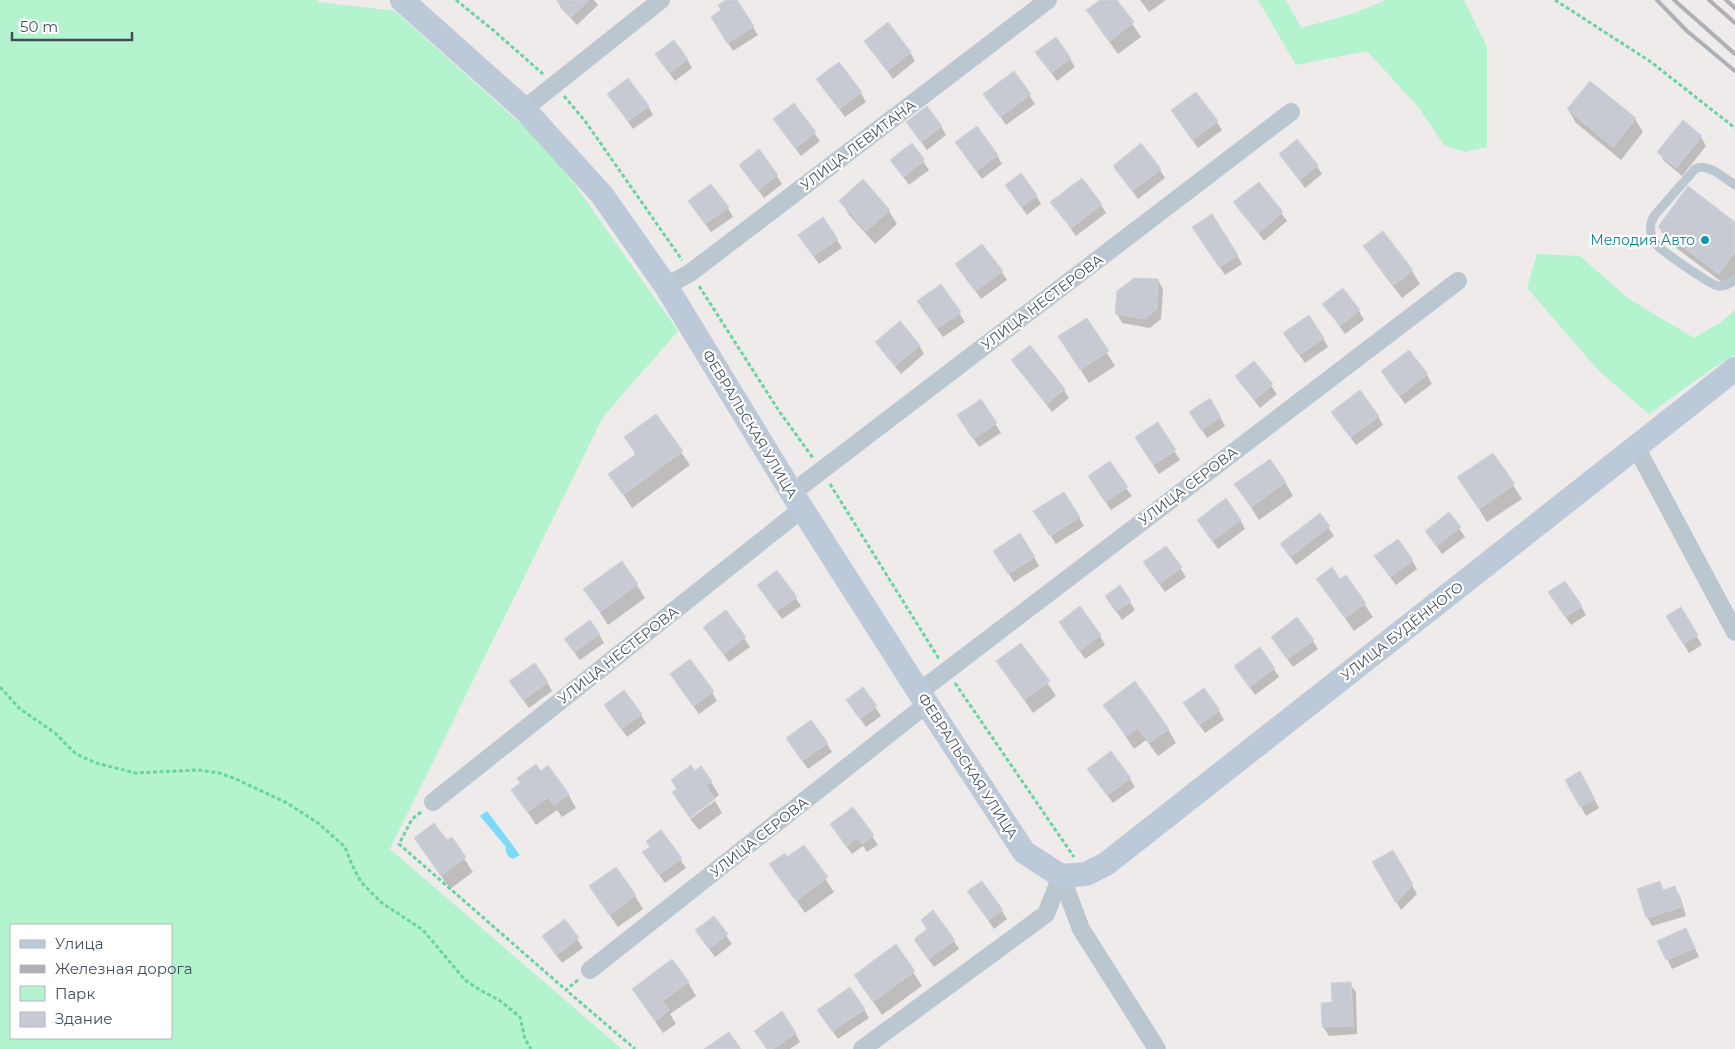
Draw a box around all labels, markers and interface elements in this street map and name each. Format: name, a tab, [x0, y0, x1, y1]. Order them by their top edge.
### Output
scale bar	[12, 10, 132, 42]
text: 50 m	[20, 17, 58, 36]
street label: УЛИЦА ЛЕВИТАНА	[797, 95, 920, 194]
place label: Мелодия Авто	[1590, 231, 1695, 249]
marker: Мелодия Авто	[1699, 234, 1711, 246]
street label: УЛИЦА НЕСТЕРОВА	[977, 250, 1107, 354]
street label: ФЕВРАЛЬСКАЯ УЛИЦА	[698, 346, 802, 502]
street label: УЛИЦА СЕРОВА	[1135, 443, 1242, 529]
street label: УЛИЦА БУДЁННОГО	[1337, 578, 1467, 684]
street label: УЛИЦА НЕСТЕРОВА	[554, 602, 682, 708]
street label: ФЕВРАЛЬСКАЯ УЛИЦА	[914, 690, 1022, 843]
street label: УЛИЦА СЕРОВА	[706, 793, 812, 881]
legend	[10, 924, 172, 1039]
text: Улица	[55, 934, 103, 953]
text: Железная дорога	[55, 959, 192, 978]
text: Парк	[55, 984, 95, 1003]
text: Здание	[55, 1009, 113, 1028]

